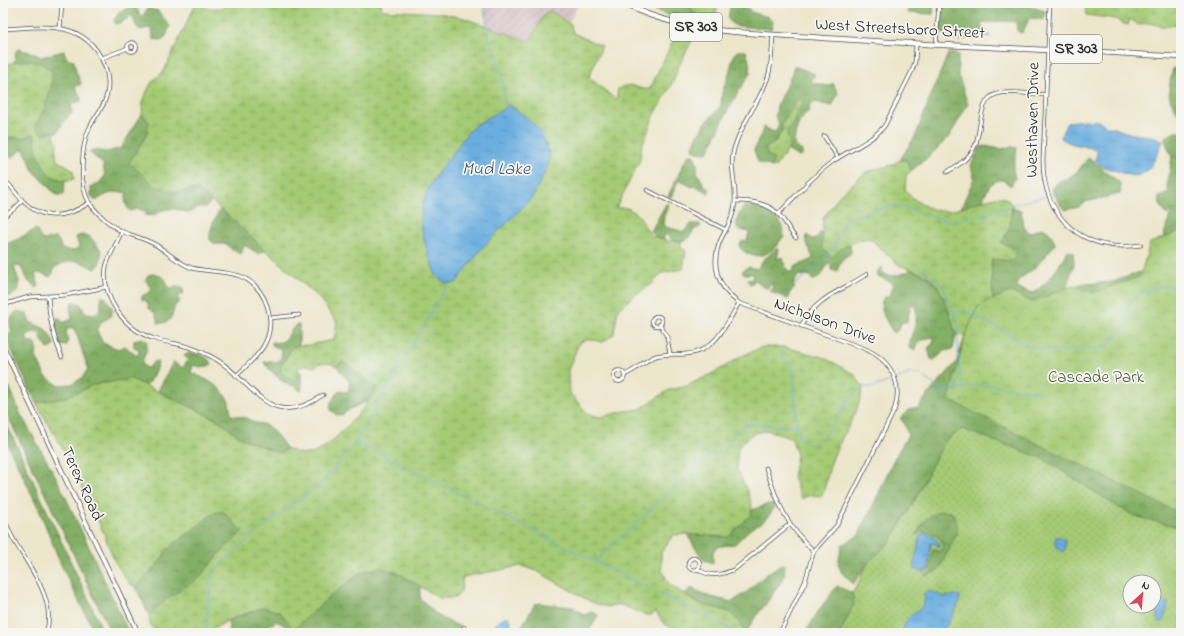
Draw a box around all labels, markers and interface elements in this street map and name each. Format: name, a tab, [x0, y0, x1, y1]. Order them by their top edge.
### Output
street label: West Streetsboro Street	[815, 12, 986, 46]
road number: SR 303	[670, 13, 722, 41]
road number: SR 303	[1050, 35, 1102, 63]
street label: Westhaven Drive	[1019, 62, 1047, 178]
water label: Mud Lake	[462, 157, 531, 183]
street label: Nicholson Drive	[770, 291, 880, 351]
park label: Cascade Park	[1048, 365, 1145, 390]
street label: Terex Road	[54, 443, 110, 526]
north arrow	[1122, 574, 1162, 614]
text: N	[1139, 577, 1153, 595]

